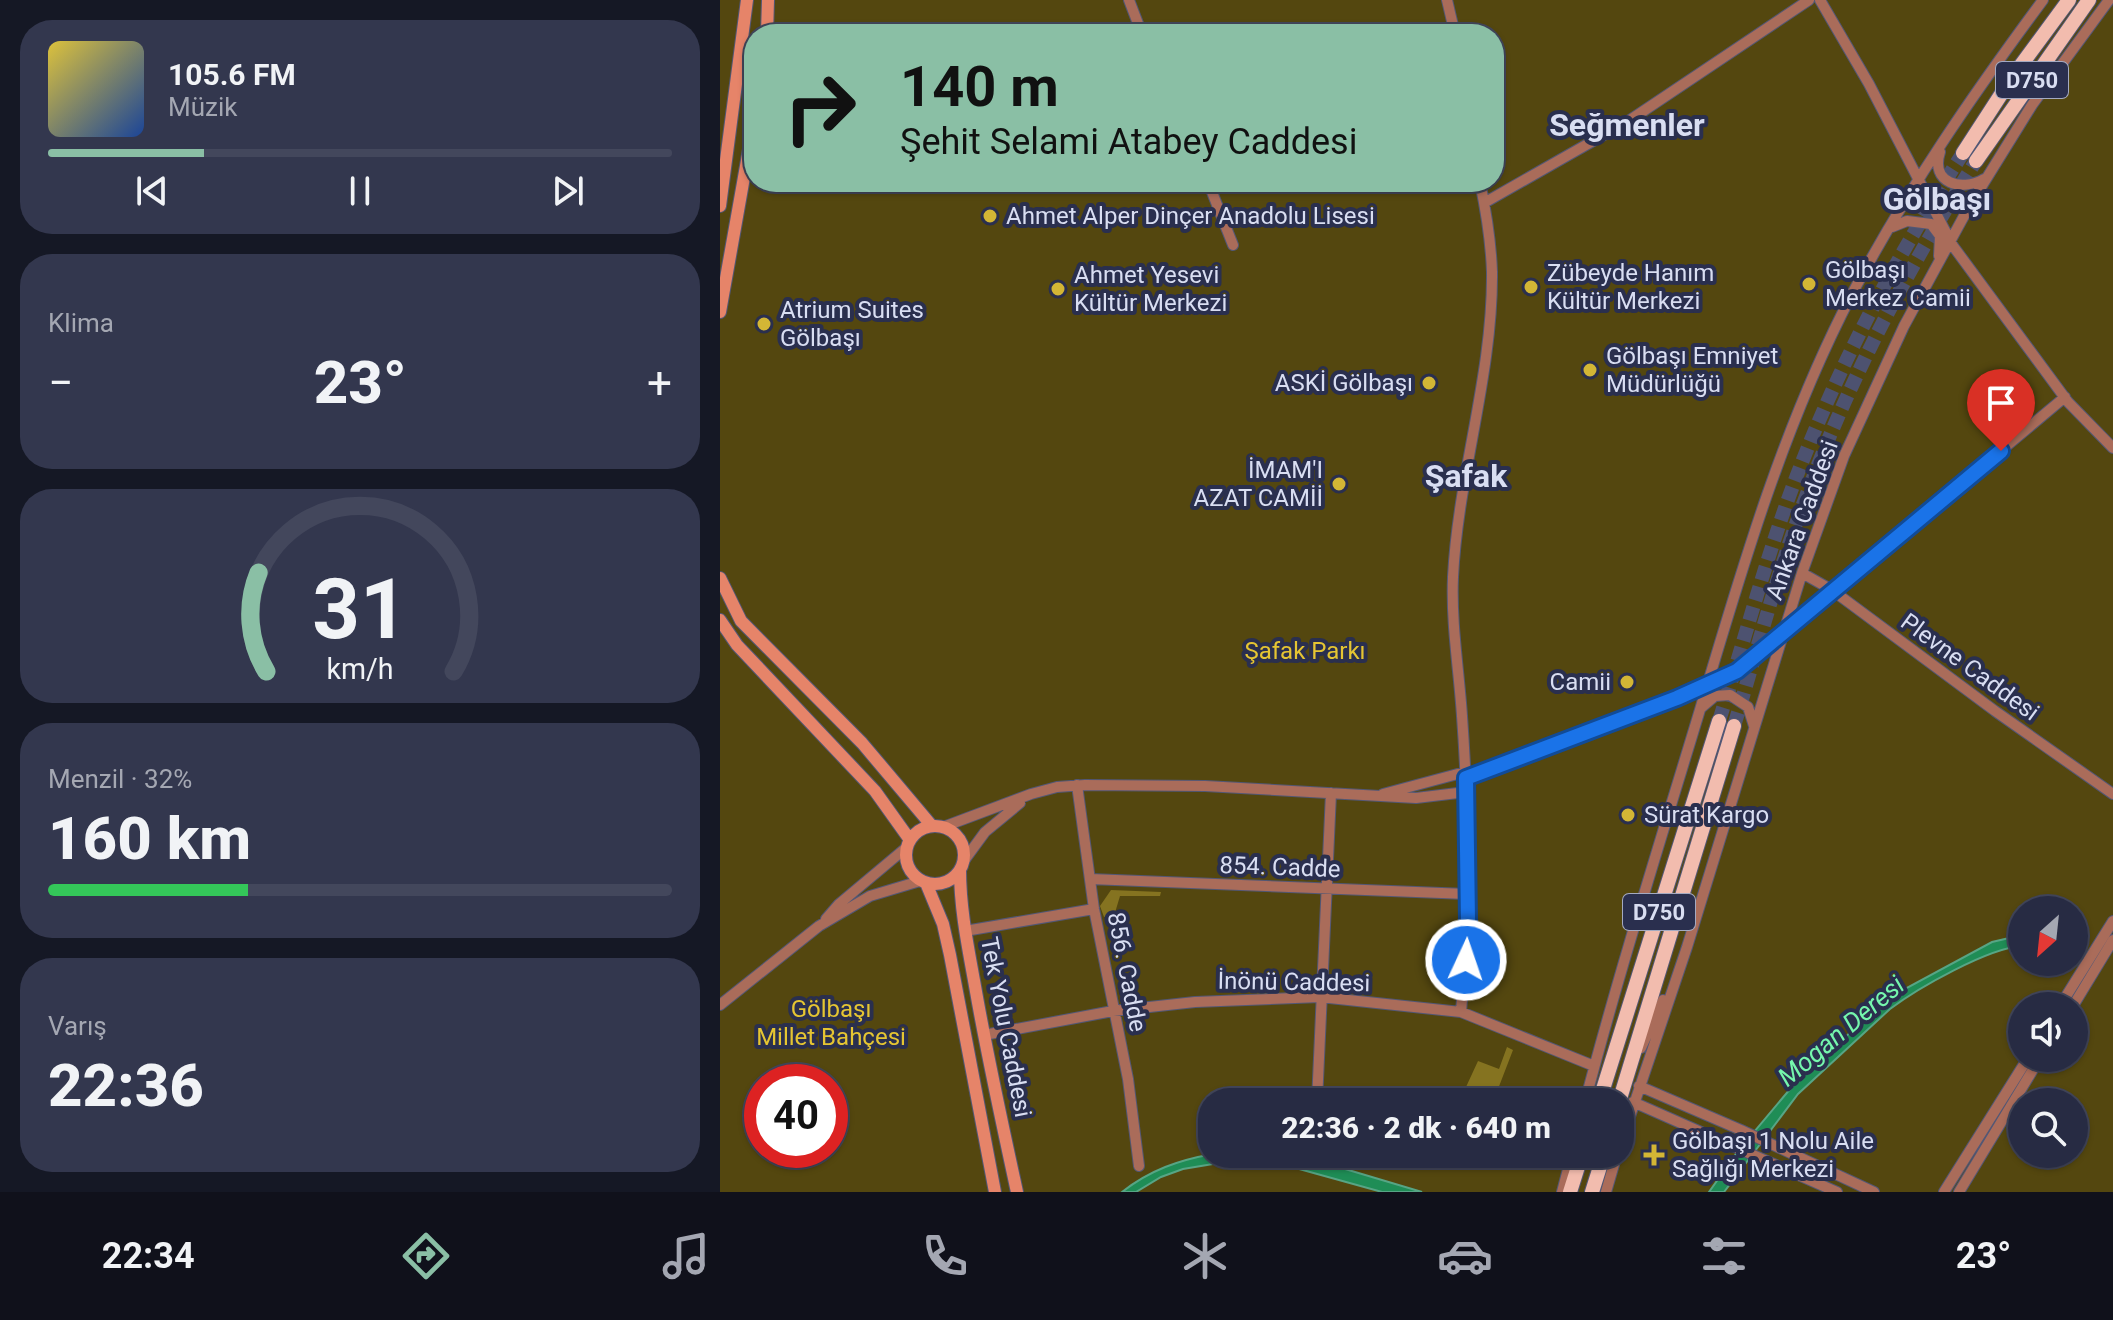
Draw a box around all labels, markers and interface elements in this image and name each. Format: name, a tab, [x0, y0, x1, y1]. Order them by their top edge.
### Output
text: 140 m	[900, 54, 1059, 120]
icon: right	[768, 56, 872, 160]
text: 105.6 FM	[168, 57, 296, 92]
road number: D750	[1996, 62, 2068, 98]
text: Müzik	[168, 92, 237, 122]
district label: Seğmenler	[1549, 106, 1705, 144]
text: Şehit Selami Atabey Caddesi	[900, 121, 1357, 163]
icon: previous	[130, 169, 174, 213]
icon: pause	[338, 169, 382, 213]
icon: next	[546, 169, 590, 213]
district label: Gölbaşı	[1883, 180, 1991, 218]
place label: Ahmet Alper Dinçer Anadolu Lisesi	[1006, 202, 1375, 230]
marker: Ahmet Alper Dinçer Anadolu Lisesi	[981, 207, 999, 225]
place label: Gölbaşı Merkez Camii	[1825, 256, 1971, 312]
place label: Zübeyde Hanım Kültür Merkezi	[1547, 259, 1714, 315]
place label: Ahmet Yesevi Kültür Merkezi	[1074, 261, 1227, 317]
marker: Gölbaşı Merkez Camii	[1800, 275, 1818, 293]
marker: Zübeyde Hanım Kültür Merkezi	[1522, 278, 1540, 296]
marker: Ahmet Yesevi Kültür Merkezi	[1049, 280, 1067, 298]
place label: Atrium Suites Gölbaşı	[780, 296, 924, 352]
text: Klima	[48, 308, 114, 338]
marker: Atrium Suites Gölbaşı	[755, 315, 773, 333]
place label: Gölbaşı Emniyet Müdürlüğü	[1606, 342, 1778, 398]
text: 23°	[314, 347, 407, 418]
text: −	[48, 357, 73, 409]
text: +	[647, 357, 672, 409]
marker: Gölbaşı Emniyet Müdürlüğü	[1581, 361, 1599, 379]
place label: ASKİ Gölbaşı	[1275, 369, 1413, 397]
pin	[1967, 369, 2035, 451]
marker: ASKİ Gölbaşı	[1420, 374, 1438, 392]
icon: arrive	[1979, 381, 2023, 425]
street label: Ankara Caddesi	[1760, 437, 1844, 603]
place label: İMAM'I AZAT CAMİİ	[1194, 456, 1323, 512]
district label: Şafak	[1425, 457, 1508, 495]
marker: İMAM'I AZAT CAMİİ	[1330, 475, 1348, 493]
text: 31	[312, 561, 408, 658]
street label: Plevne Caddesi	[1896, 608, 2044, 726]
park label: Şafak Parkı	[1244, 637, 1366, 665]
text: km/h	[326, 652, 394, 686]
place label: Camii	[1550, 668, 1611, 696]
marker: Camii	[1618, 673, 1636, 691]
text: Menzil · 32%	[48, 764, 192, 794]
place label: Sürat Kargo	[1644, 801, 1769, 829]
text: 160 km	[48, 803, 251, 874]
marker: Sürat Kargo	[1619, 806, 1637, 824]
street label: 854. Cadde	[1219, 851, 1341, 883]
road number: D750	[1623, 894, 1695, 930]
north arrow	[2008, 896, 2088, 976]
map controls	[2008, 896, 2088, 1168]
street label: 856. Cadde	[1102, 910, 1152, 1034]
position arrow	[1424, 918, 1508, 1002]
street label: Tek Yolu Caddesi	[975, 934, 1037, 1120]
street label: İnönü Caddesi	[1217, 967, 1371, 997]
water label: Mogan Deresi	[1772, 969, 1911, 1092]
button: sound	[2008, 992, 2088, 1072]
park label: Gölbaşı Millet Bahçesi	[756, 995, 906, 1051]
text: Varış	[48, 1011, 107, 1041]
text: 22:36	[48, 1050, 204, 1121]
speed limit sign: 40	[744, 1064, 848, 1168]
button: search	[2008, 1088, 2088, 1168]
text: 22:36 · 2 dk · 640 m	[1281, 1110, 1551, 1145]
place label: Gölbaşı 1 Nolu Aile Sağlığı Merkezi	[1672, 1127, 1874, 1183]
marker: Gölbaşı 1 Nolu Aile Sağlığı Merkezi	[1643, 1144, 1665, 1166]
icon: directions	[398, 1228, 454, 1284]
icon: music	[658, 1228, 714, 1284]
icon: phone	[917, 1228, 973, 1284]
icon: climate	[1177, 1228, 1233, 1284]
icon: car	[1437, 1228, 1493, 1284]
icon: filters	[1696, 1228, 1752, 1284]
text: 22:34	[102, 1235, 195, 1277]
text: 23°	[1956, 1235, 2011, 1277]

